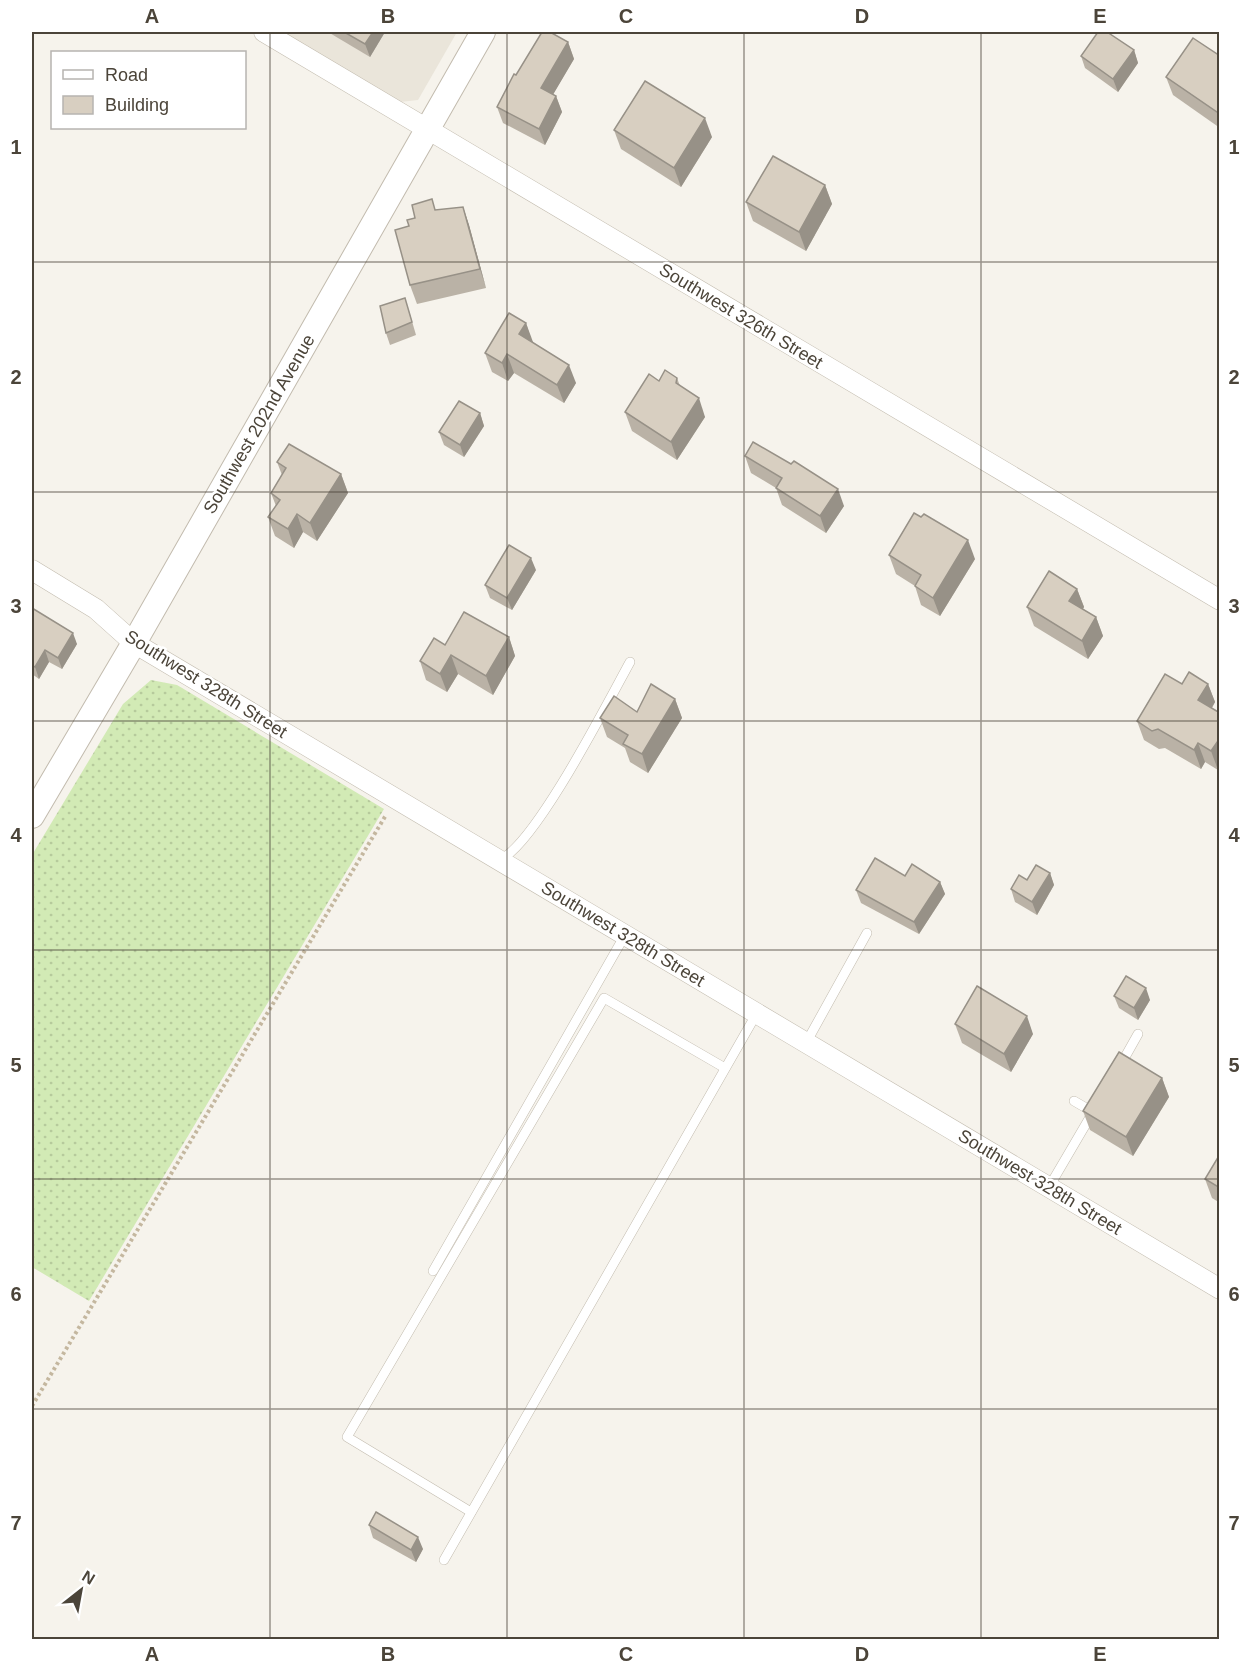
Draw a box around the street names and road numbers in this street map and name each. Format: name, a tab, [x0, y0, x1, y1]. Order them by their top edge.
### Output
street label: Southwest 326th Street	[656, 259, 826, 373]
street label: Southwest 202nd Avenue	[199, 331, 319, 517]
street label: Southwest 328th Street	[121, 626, 291, 742]
street label: Southwest 328th Street	[538, 877, 708, 991]
street label: Southwest 328th Street	[955, 1125, 1125, 1239]

